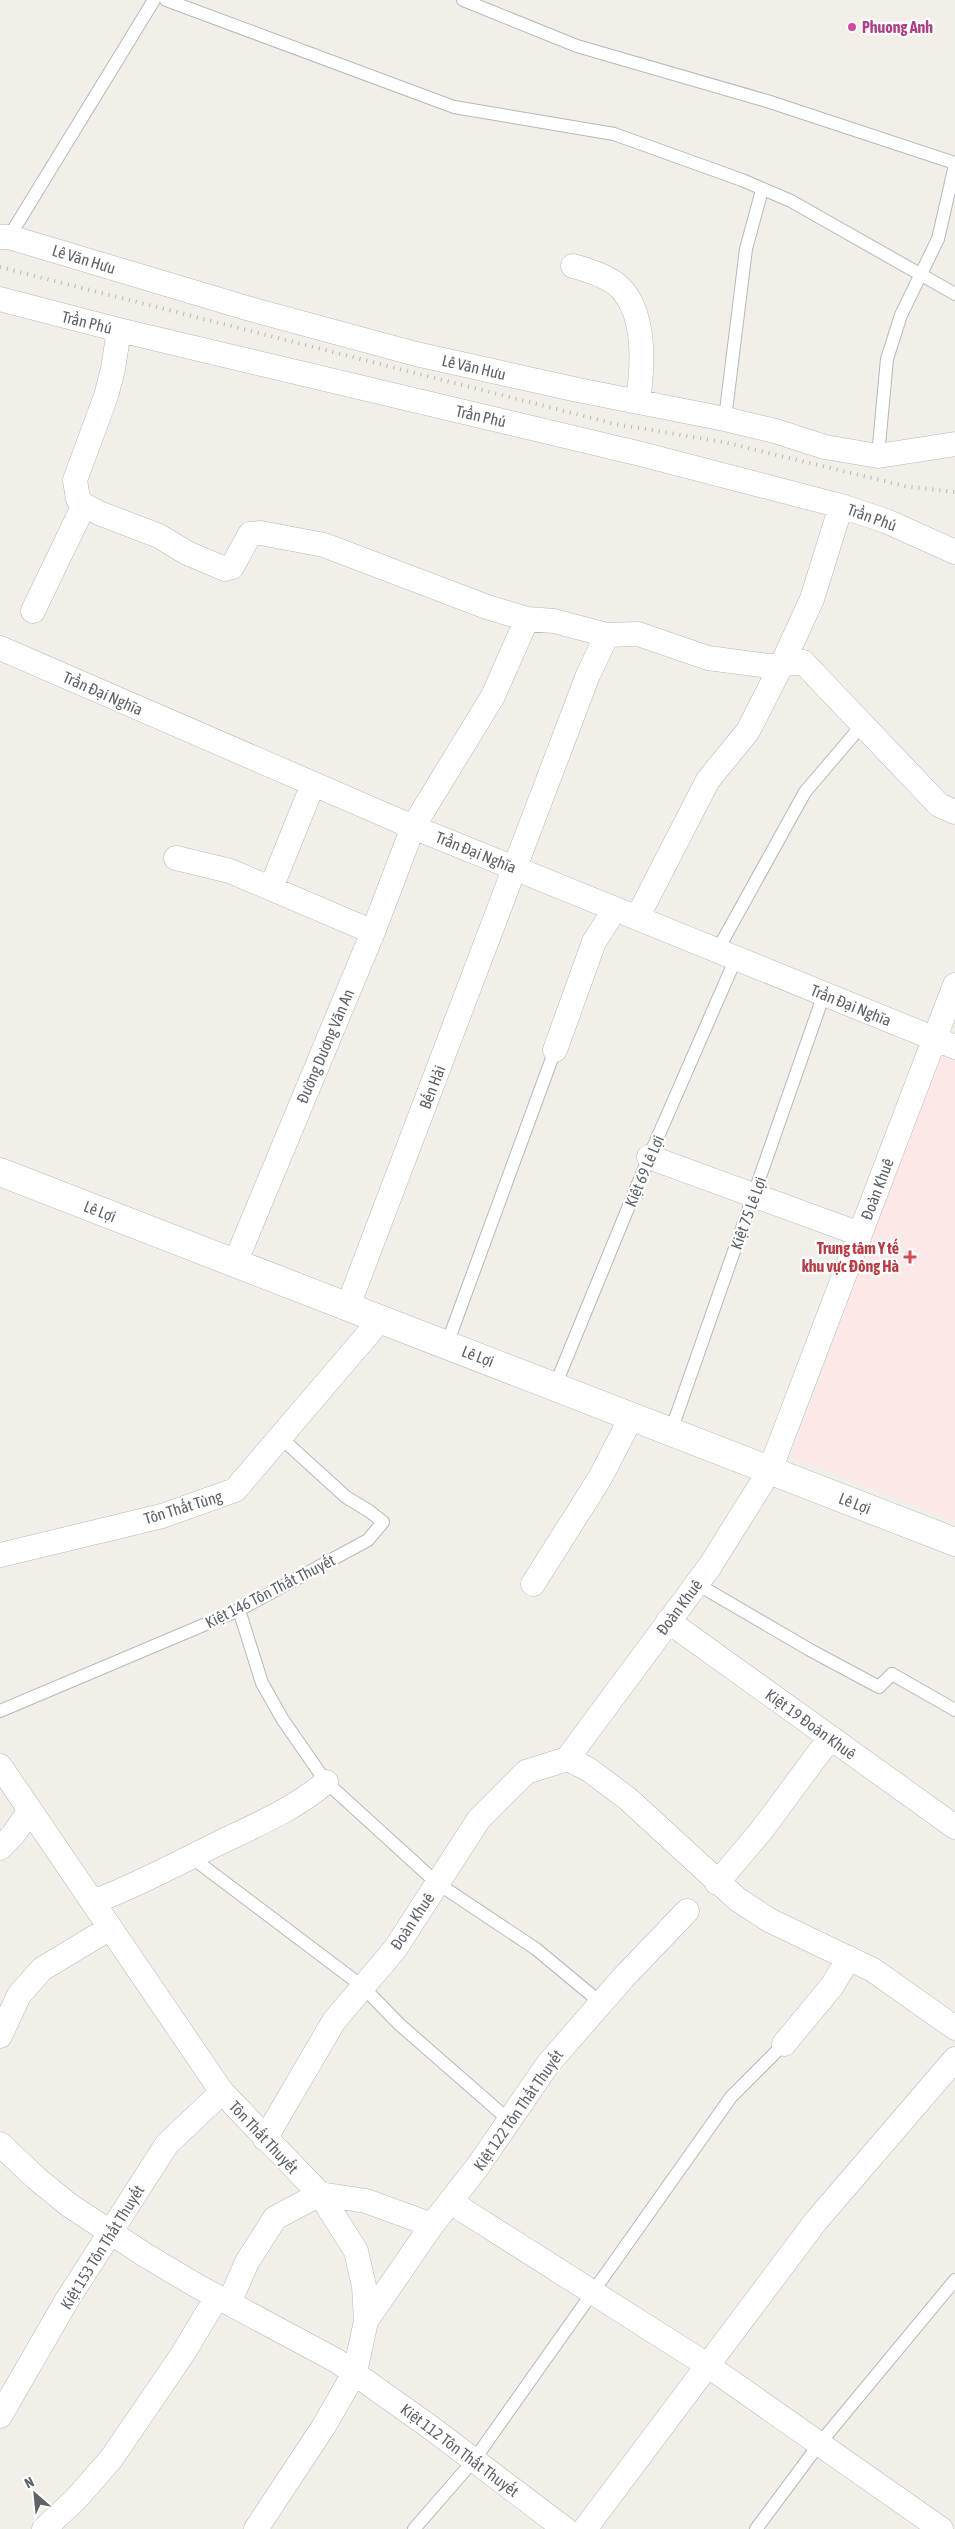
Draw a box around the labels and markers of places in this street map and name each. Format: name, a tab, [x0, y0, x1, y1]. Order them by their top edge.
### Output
place label: Phuong Anh	[862, 18, 933, 36]
marker: Phuong Anh	[846, 21, 858, 33]
place label: Trung tâm Y tế khu vực Đông Hà	[802, 1238, 899, 1275]
marker: Trung tâm Y tế khu vực Đông Hà	[903, 1250, 917, 1264]

